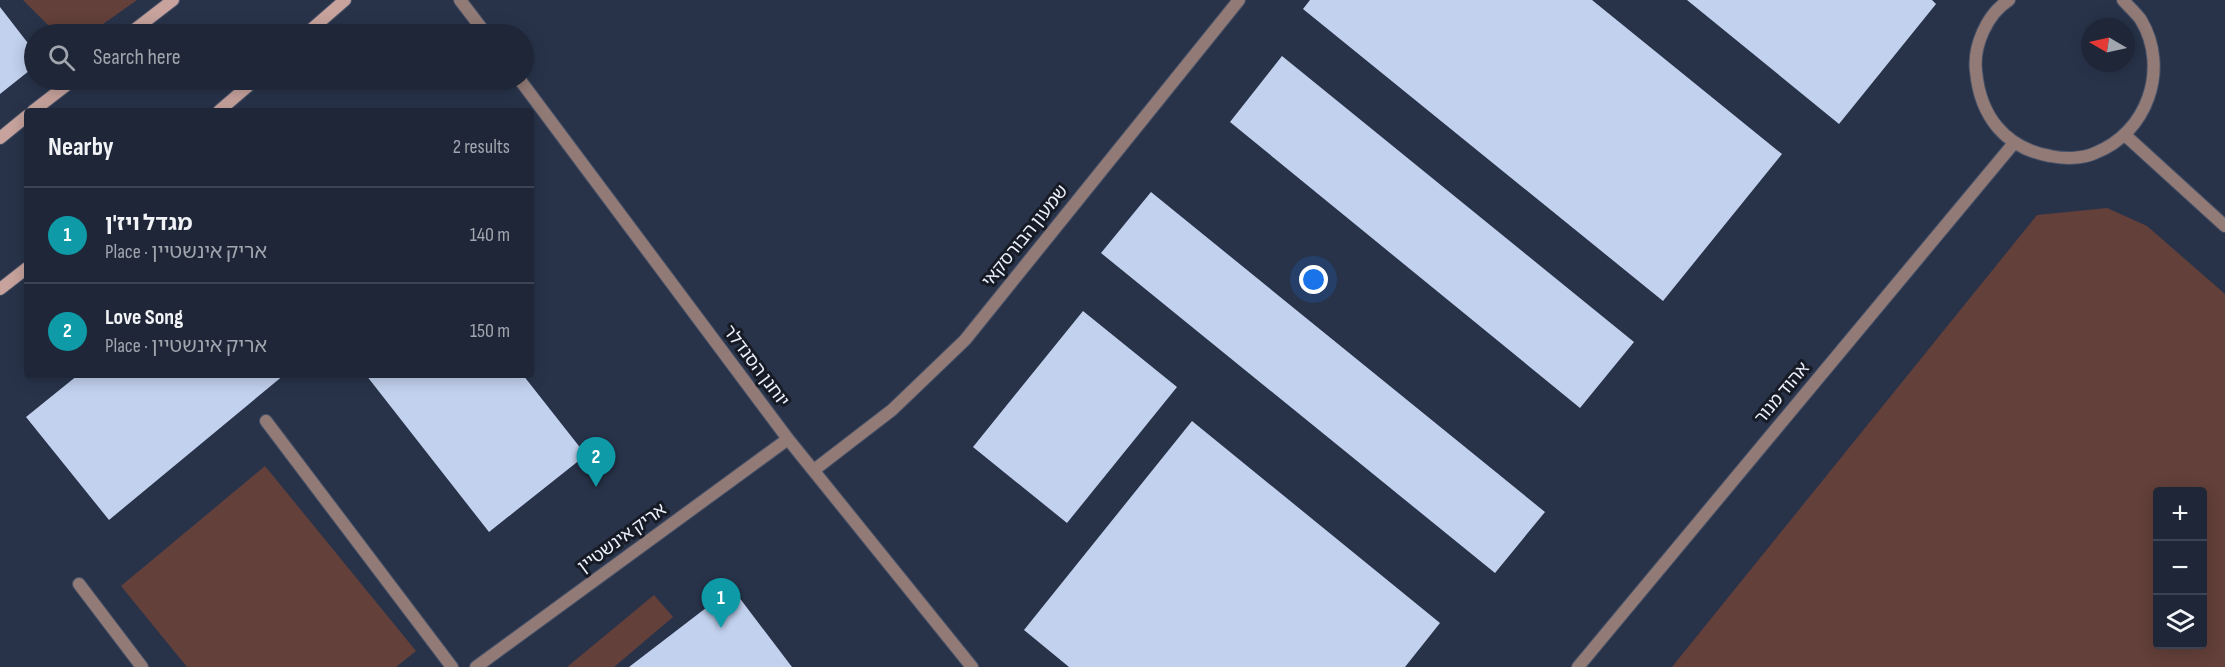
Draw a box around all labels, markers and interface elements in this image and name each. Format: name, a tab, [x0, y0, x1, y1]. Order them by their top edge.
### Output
north arrow	[2081, 18, 2135, 72]
search box	[24, 24, 534, 90]
icon: search	[45, 41, 78, 74]
text: Search here	[93, 44, 180, 71]
text: Nearby	[48, 132, 114, 163]
text: 2 results	[453, 135, 510, 159]
street label: שמעון הבורסקאי	[977, 181, 1073, 291]
text: מגדל ויז'ן	[105, 210, 192, 237]
text: 1	[64, 223, 71, 247]
text: 140 m	[470, 223, 510, 247]
text: Place · אריק אינשטיין	[105, 240, 267, 264]
your location	[1299, 265, 1328, 294]
text: Love Song	[105, 304, 183, 331]
text: 2	[63, 319, 72, 343]
text: 150 m	[470, 319, 510, 343]
street label: יוחנן הסנדלר	[719, 321, 793, 411]
text: Place · אריק אינשטיין	[105, 334, 267, 358]
street label: אהוד מנור	[1750, 358, 1814, 428]
pin: 2	[576, 438, 616, 487]
map controls	[2153, 487, 2207, 649]
button: +	[2153, 487, 2207, 541]
street label: אריק אינשטיין	[574, 499, 670, 577]
button: −	[2153, 541, 2207, 595]
pin: 1	[702, 578, 740, 628]
button: layers	[2153, 595, 2207, 649]

